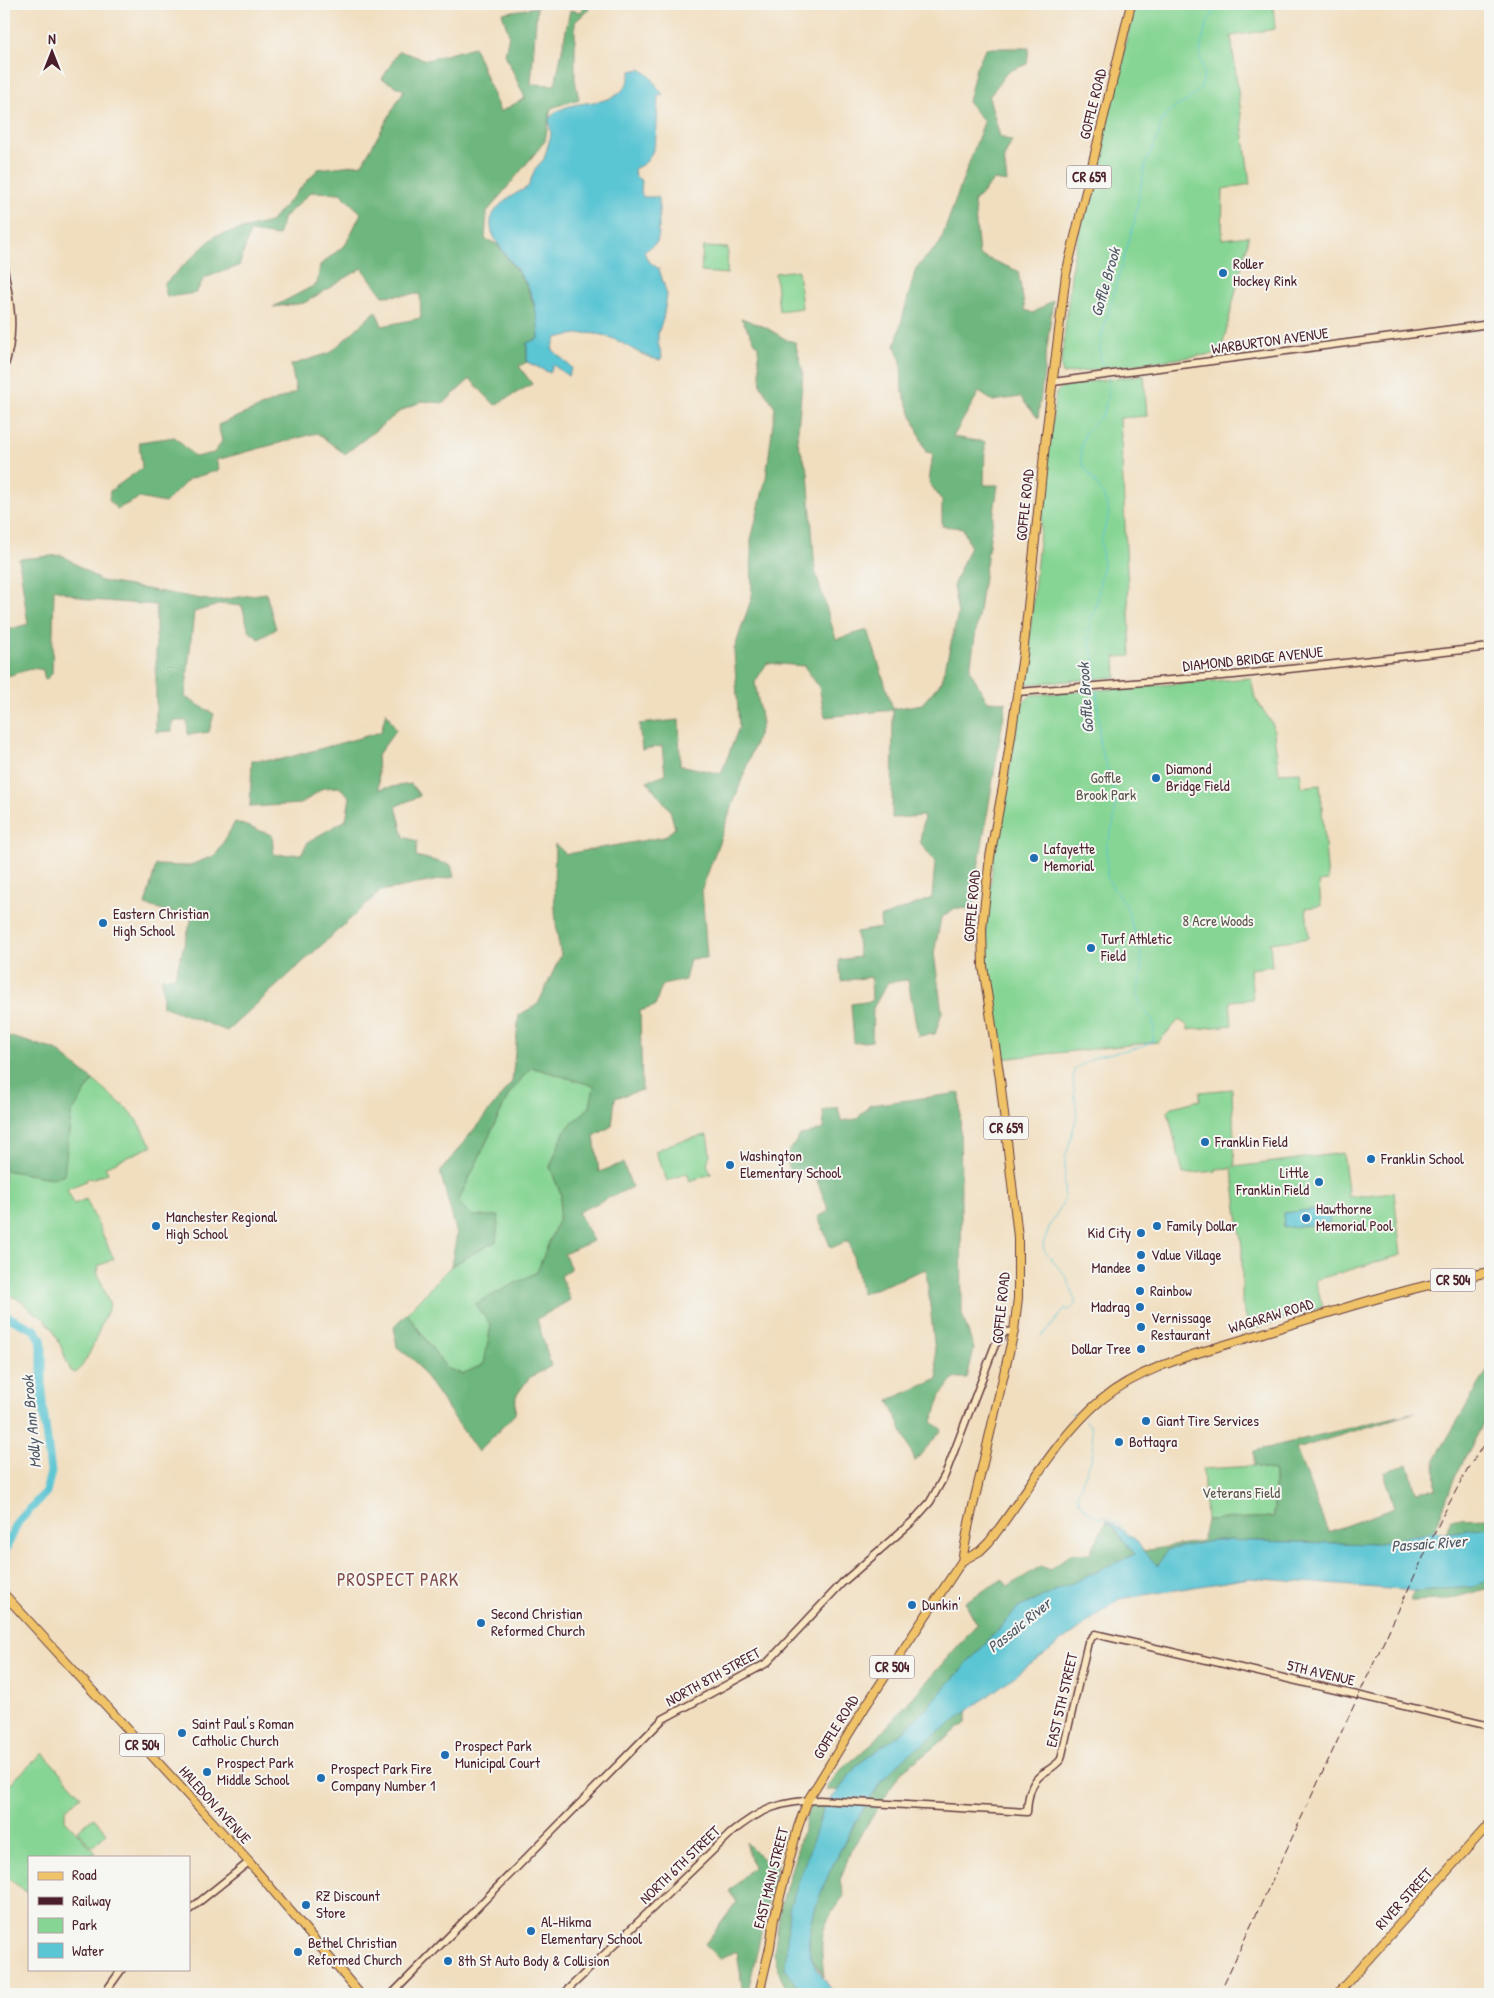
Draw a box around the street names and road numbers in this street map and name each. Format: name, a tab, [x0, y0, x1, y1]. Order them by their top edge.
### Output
street label: GOFFLE ROAD	[1074, 66, 1112, 141]
road number: CR 659	[1066, 166, 1112, 188]
street label: WARBURTON AVENUE	[1210, 322, 1330, 359]
street label: GOFFLE ROAD	[1010, 467, 1039, 542]
street label: DIAMOND BRIDGE AVENUE	[1182, 641, 1325, 676]
street label: GOFFLE ROAD	[958, 868, 985, 943]
road number: CR 659	[984, 1116, 1028, 1140]
road number: CR 504	[1430, 1268, 1476, 1292]
street label: GOFFLE ROAD	[986, 1270, 1015, 1345]
street label: WAGARAW ROAD	[1226, 1292, 1317, 1338]
street label: NORTH 8TH STREET	[661, 1641, 765, 1711]
street label: EAST 5TH STREET	[1040, 1650, 1083, 1749]
road number: CR 504	[870, 1655, 914, 1678]
street label: 5TH AVENUE	[1285, 1655, 1357, 1691]
street label: GOFFLE ROAD	[808, 1690, 864, 1763]
road number: CR 504	[120, 1734, 164, 1756]
street label: HALEDON AVENUE	[175, 1761, 256, 1849]
street label: NORTH 6TH STREET	[635, 1820, 725, 1909]
street label: EAST MAIN STREET	[748, 1824, 793, 1931]
street label: RIVER STREET	[1370, 1862, 1438, 1934]

